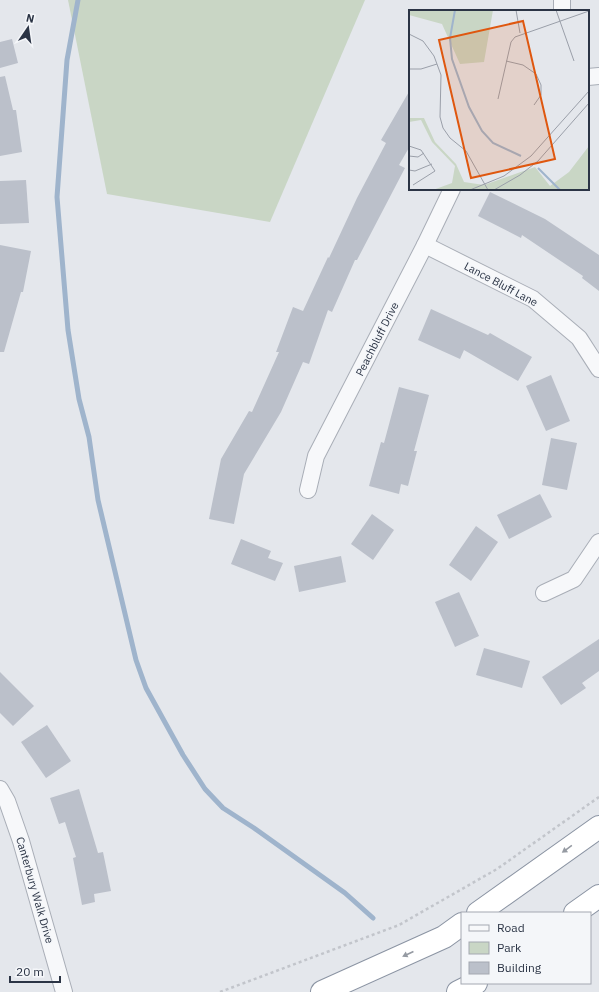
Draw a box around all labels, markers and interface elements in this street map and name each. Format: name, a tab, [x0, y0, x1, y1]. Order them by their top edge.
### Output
north arrow	[8, 8, 48, 48]
inset map	[409, 10, 589, 190]
text: N	[25, 11, 36, 26]
street label: Lance Bluff Lane	[462, 259, 540, 309]
street label: Peachbluff Drive	[352, 300, 402, 378]
street label: Canterbury Walk Drive	[13, 835, 57, 945]
one-way arrow	[562, 845, 573, 853]
legend	[461, 912, 591, 984]
text: Road	[497, 920, 525, 935]
text: Park	[497, 940, 522, 955]
one-way arrow	[403, 951, 414, 957]
scale bar	[10, 958, 60, 984]
text: Building	[497, 960, 542, 975]
text: 20 m	[16, 964, 44, 979]

